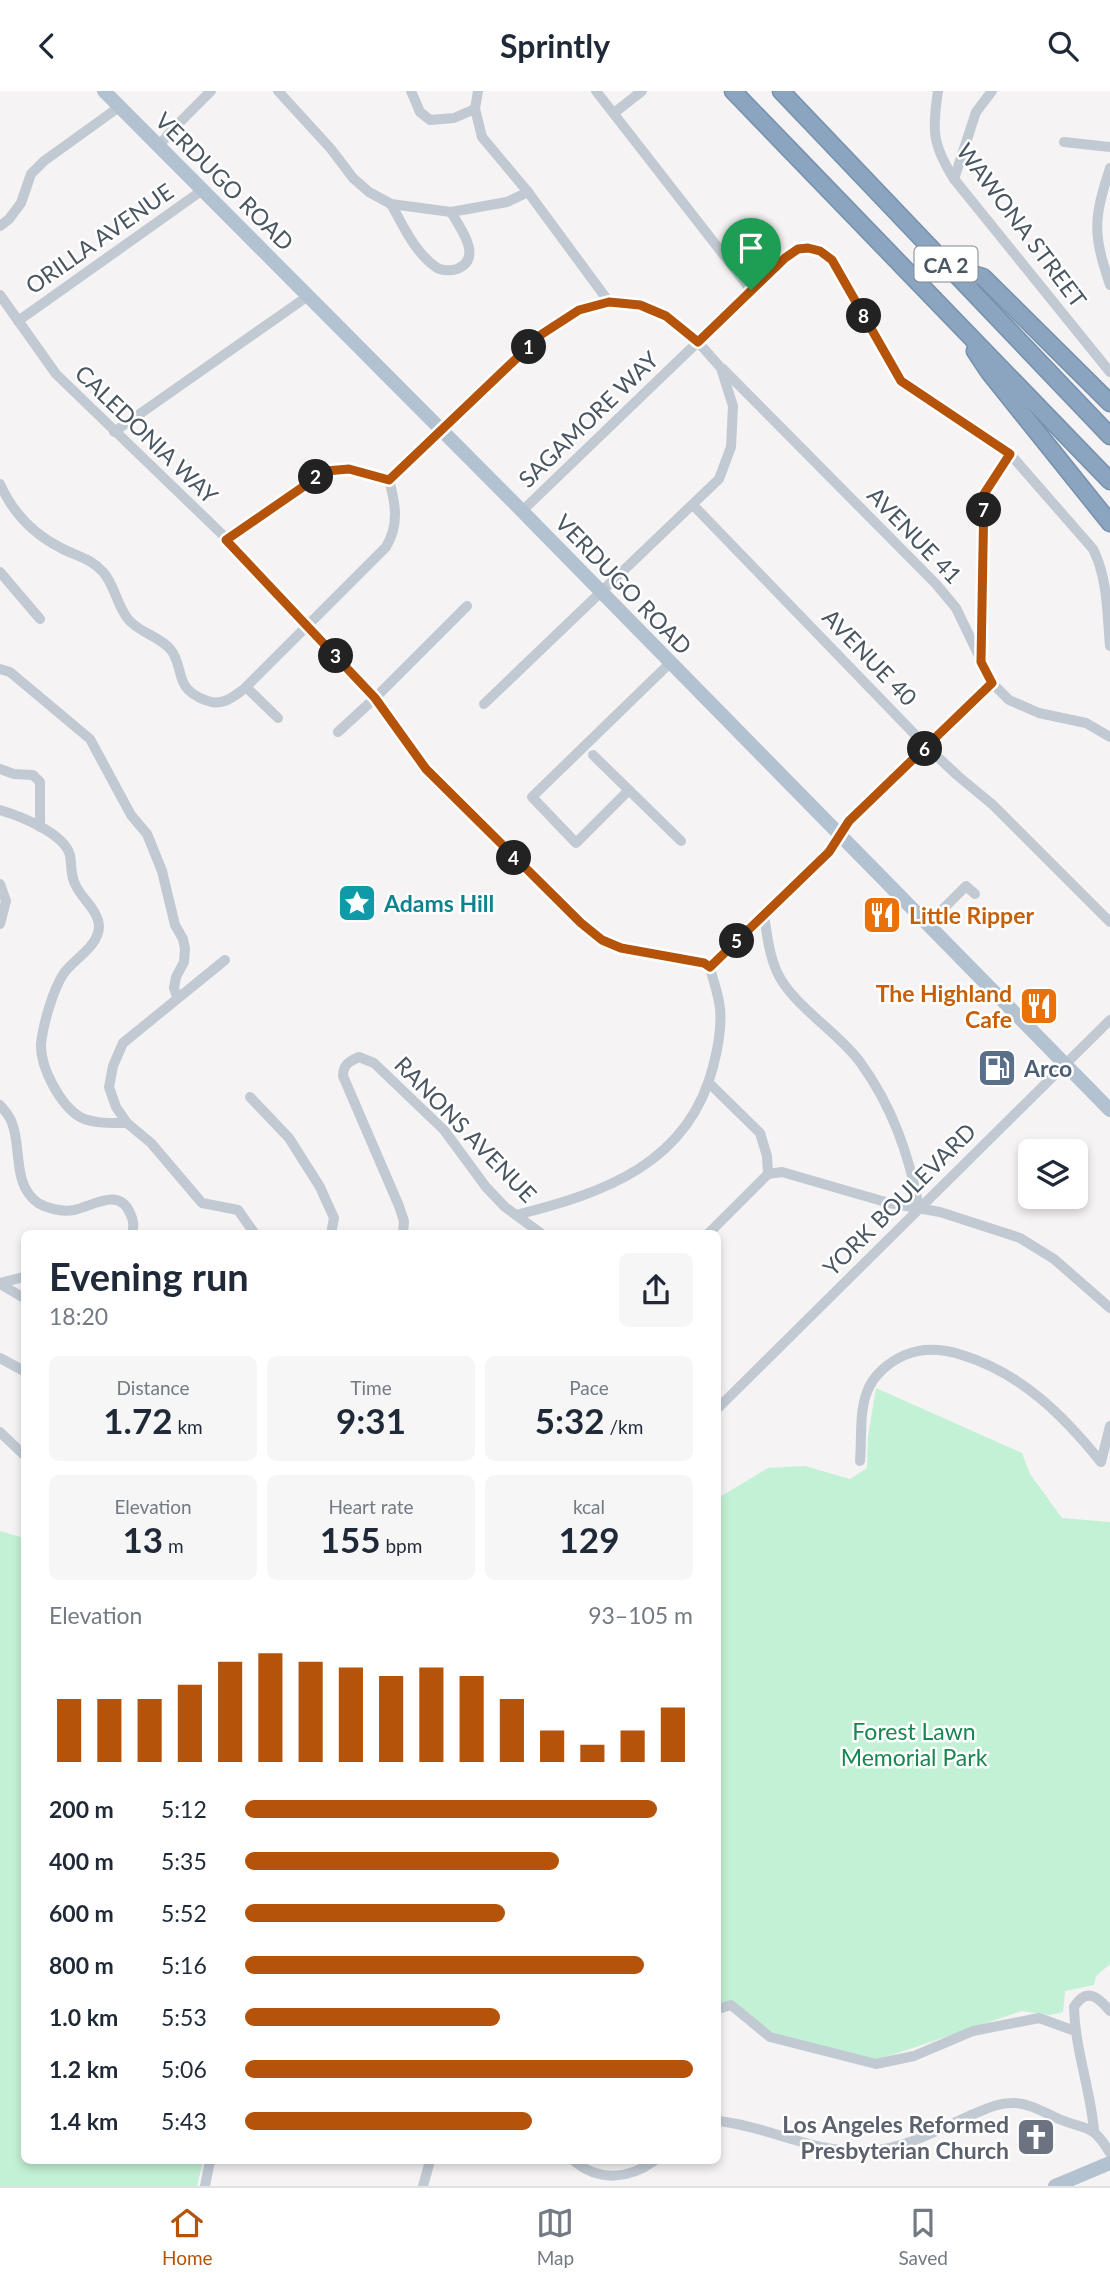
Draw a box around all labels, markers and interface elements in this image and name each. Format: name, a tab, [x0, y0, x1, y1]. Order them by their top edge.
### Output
text: Sprintly	[500, 26, 610, 65]
icon: back	[28, 27, 66, 65]
icon: search	[1044, 27, 1082, 65]
street label: VERDUGO ROAD	[150, 106, 300, 256]
street label: WAWONA STREET	[951, 137, 1093, 313]
street label: ORILLA AVENUE	[20, 177, 178, 299]
pin	[721, 218, 781, 290]
icon: arrive	[732, 229, 770, 267]
road number: CA 2	[914, 247, 978, 281]
pin: 8	[846, 299, 882, 334]
text: 8	[858, 304, 869, 327]
pin: 1	[512, 329, 546, 365]
text: 1	[523, 335, 534, 358]
street label: SAGAMORE WAY	[512, 345, 664, 493]
street label: CALEDONIA WAY	[70, 359, 225, 510]
pin: 2	[298, 459, 334, 495]
text: 2	[310, 465, 321, 488]
street label: AVENUE 41	[862, 481, 968, 589]
pin: 7	[967, 493, 1002, 527]
text: 7	[978, 498, 989, 521]
street label: VERDUGO ROAD	[550, 508, 698, 660]
street label: AVENUE 40	[817, 603, 923, 711]
pin: 3	[318, 639, 354, 673]
text: 3	[330, 644, 341, 667]
pin: 6	[908, 731, 942, 767]
text: 6	[919, 737, 930, 760]
pin: 4	[496, 841, 532, 875]
text: 4	[508, 846, 519, 869]
place icon: Adams Hill	[336, 882, 378, 924]
place label: Adams Hill	[383, 889, 494, 917]
restaurant icon: Little Ripper	[861, 894, 903, 936]
place label: Little Ripper	[909, 901, 1034, 929]
pin: 5	[720, 923, 754, 959]
text: 5	[731, 929, 742, 952]
place label: The Highland Cafe	[876, 979, 1012, 1033]
restaurant icon: The Highland Cafe	[1018, 985, 1060, 1027]
fuel station icon: Arco	[976, 1047, 1018, 1089]
street label: RANONS AVENUE	[389, 1050, 543, 1208]
place label: Arco	[1023, 1054, 1072, 1082]
street label: YORK BOULEVARD	[817, 1117, 981, 1281]
map controls	[1018, 1139, 1088, 1209]
button: layers	[1018, 1139, 1088, 1209]
text: Evening run	[49, 1253, 249, 1299]
button: share	[619, 1253, 693, 1327]
text: 18:20	[49, 1302, 108, 1330]
text: Distance	[117, 1376, 189, 1399]
text: Time	[350, 1376, 392, 1399]
text: Pace	[569, 1376, 609, 1399]
text: 1.72	[103, 1399, 173, 1441]
text: 9:31	[336, 1399, 406, 1441]
text: 5:32	[535, 1399, 605, 1441]
text: km	[173, 1415, 203, 1438]
text: /km	[605, 1415, 643, 1438]
text: Elevation	[114, 1495, 192, 1518]
text: Heart rate	[328, 1495, 414, 1518]
text: kcal	[573, 1495, 605, 1518]
text: 13	[122, 1518, 163, 1560]
text: 155	[320, 1518, 381, 1560]
text: 129	[559, 1518, 619, 1560]
text: m	[163, 1534, 184, 1557]
text: bpm	[381, 1534, 422, 1557]
text: Elevation	[49, 1601, 142, 1629]
text: 93–105 m	[588, 1601, 693, 1629]
park label: Forest Lawn Memorial Park	[841, 1717, 988, 1771]
text: 200 m	[49, 1795, 114, 1823]
text: 5:12	[161, 1795, 207, 1823]
text: 400 m	[49, 1847, 114, 1875]
text: 5:35	[161, 1847, 207, 1875]
text: 600 m	[49, 1899, 114, 1927]
text: 5:52	[161, 1899, 207, 1927]
text: 800 m	[49, 1951, 114, 1979]
text: 5:16	[161, 1951, 207, 1979]
text: 1.0 km	[49, 2003, 118, 2031]
text: 5:53	[161, 2003, 207, 2031]
text: 1.2 km	[49, 2055, 118, 2083]
text: 5:06	[161, 2055, 207, 2083]
text: 1.4 km	[49, 2107, 118, 2135]
text: 5:43	[161, 2107, 207, 2135]
place label: Los Angeles Reformed Presbyterian Church	[782, 2110, 1009, 2164]
church icon: Los Angeles Reformed Presbyterian Church	[1015, 2116, 1057, 2158]
tab: Home	[162, 2204, 213, 2269]
tab: Map	[536, 2204, 574, 2269]
tab: Saved	[898, 2204, 948, 2269]

